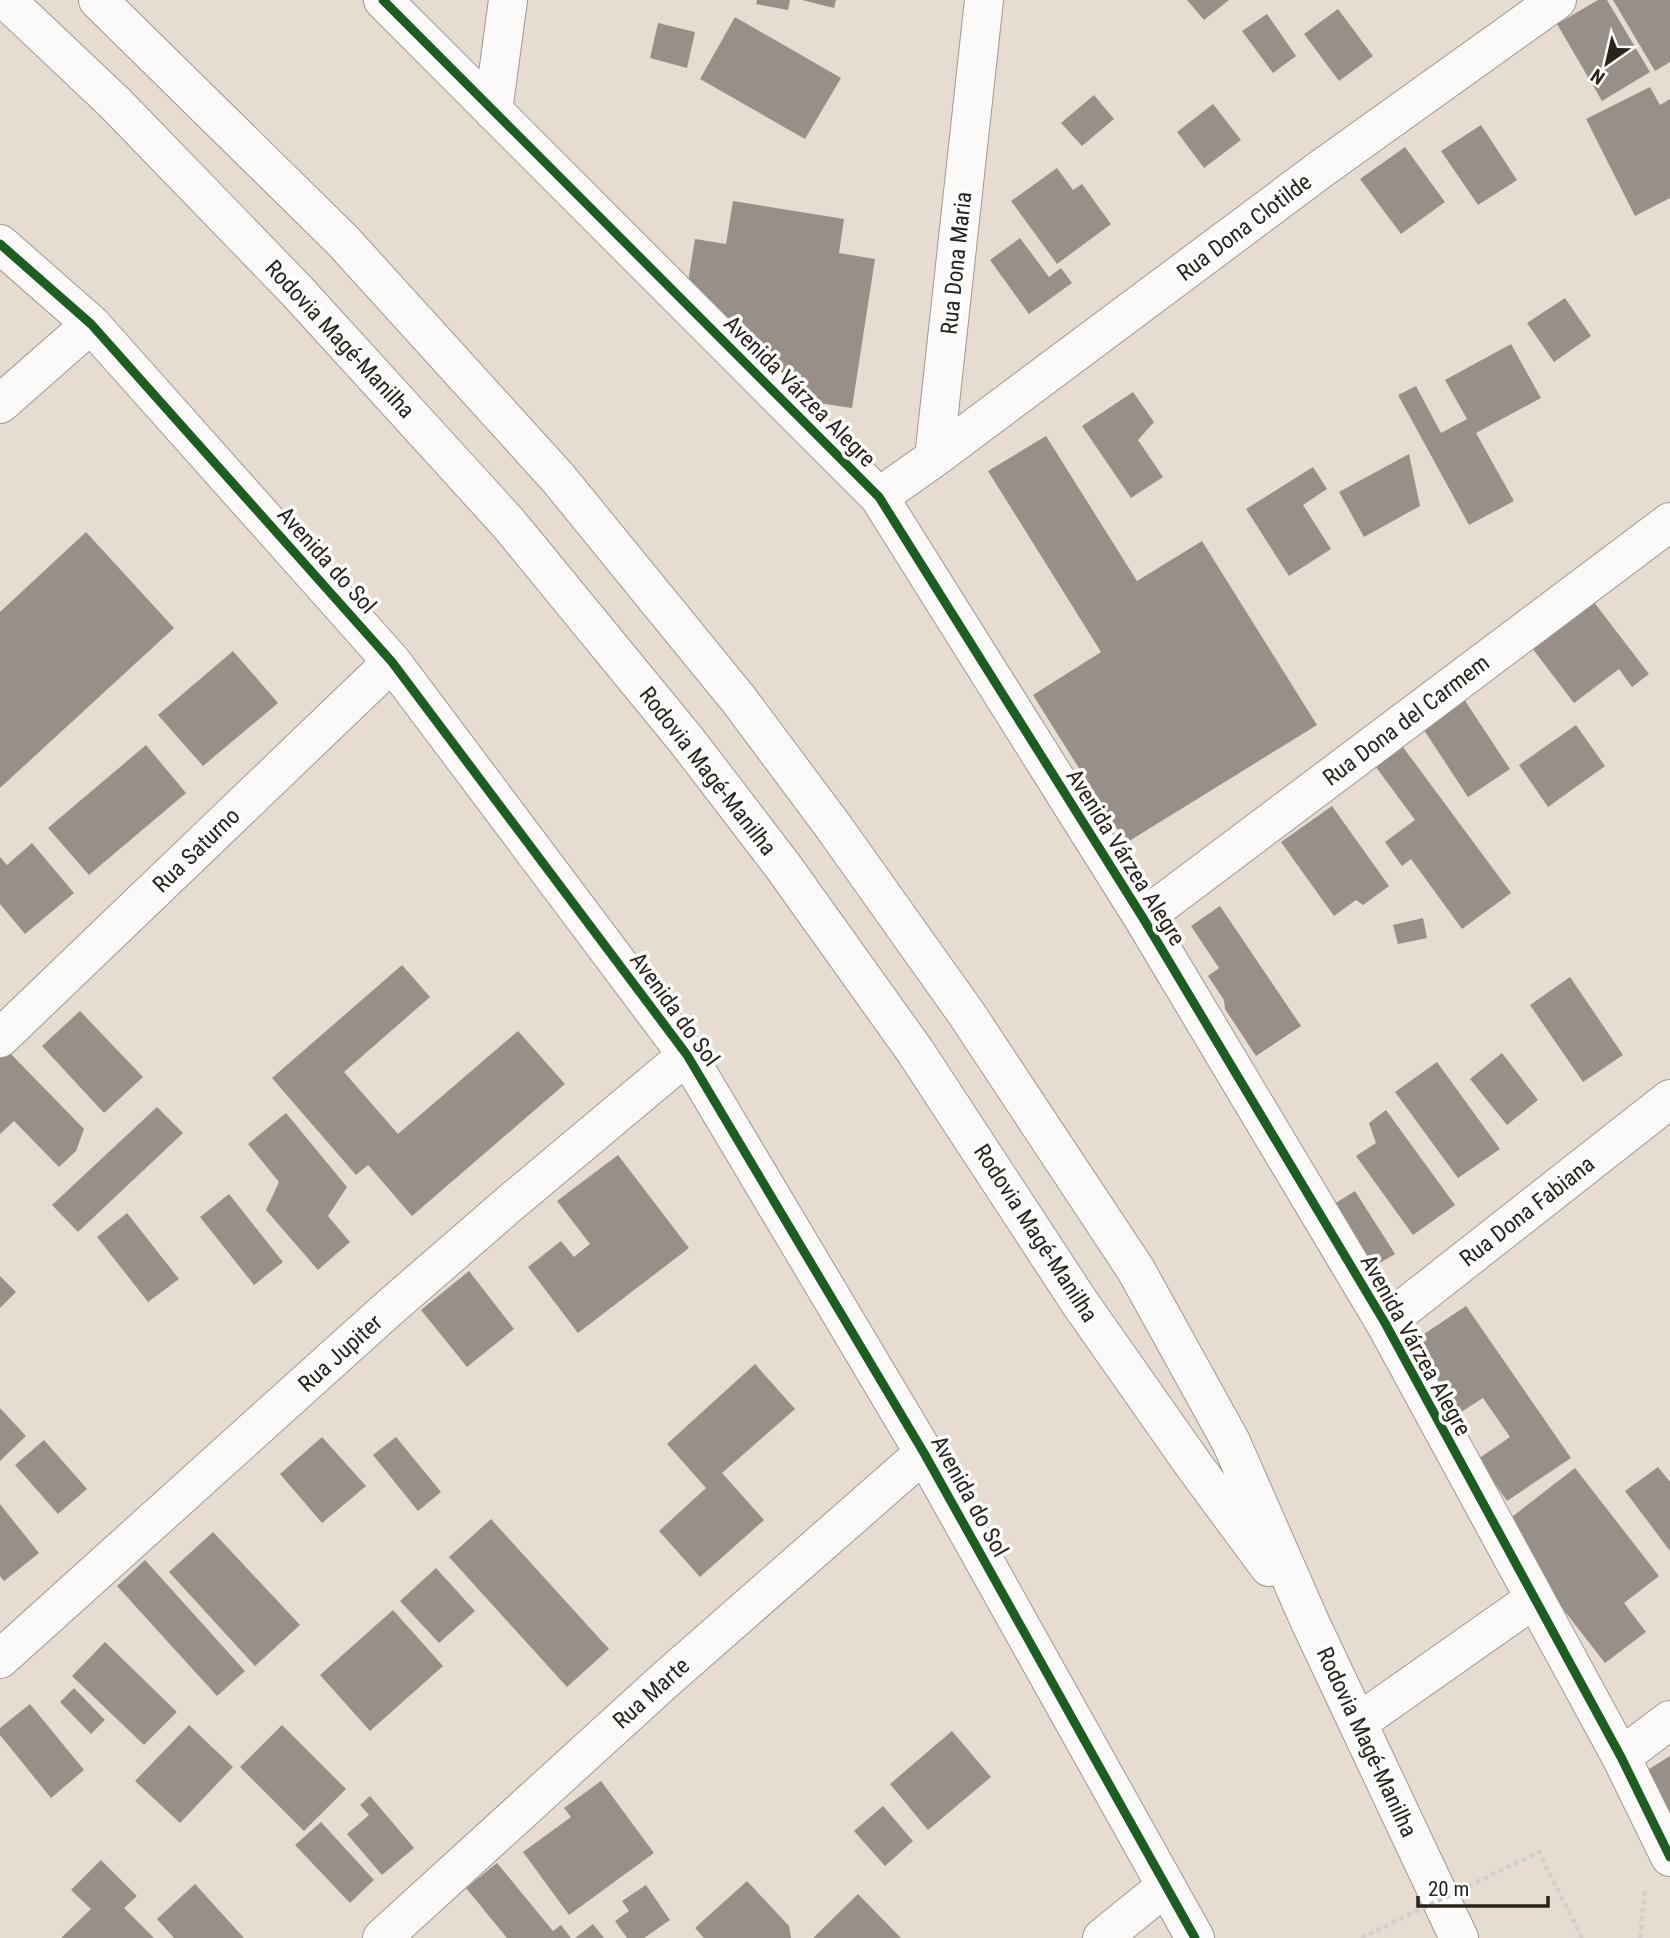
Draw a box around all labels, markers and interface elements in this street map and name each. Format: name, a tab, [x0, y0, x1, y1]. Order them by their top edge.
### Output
north arrow	[1572, 28, 1642, 98]
text: N	[1587, 64, 1609, 89]
street label: Rua Dona Clotilde	[1172, 168, 1317, 287]
street label: Rua Dona Maria	[936, 190, 977, 336]
street label: Rodovia Magé-Manilha	[259, 255, 420, 424]
street label: Avenida Várzea Alegre	[718, 310, 881, 473]
street label: Avenida do Sol	[272, 501, 382, 619]
street label: Rua Dona del Carmem	[1318, 649, 1495, 792]
street label: Rodovia Magé-Manilha	[633, 682, 782, 861]
street label: Avenida Várzea Alegre	[1060, 764, 1191, 950]
street label: Rua Saturno	[147, 802, 245, 898]
street label: Avenida do Sol	[624, 947, 725, 1072]
street label: Rodovia Magé-Manilha	[968, 1139, 1103, 1327]
street label: Rua Dona Fabiana	[1455, 1151, 1600, 1272]
street label: Avenida Várzea Alegre	[1355, 1250, 1477, 1441]
street label: Rua Jupiter	[293, 1309, 388, 1398]
street label: Avenida do Sol	[925, 1431, 1014, 1562]
street label: Rodovia Magé-Manilha	[1311, 1643, 1422, 1841]
street label: Rua Marte	[608, 1652, 695, 1735]
scale bar	[1418, 1864, 1548, 1908]
text: 20 m	[1428, 1877, 1469, 1901]

